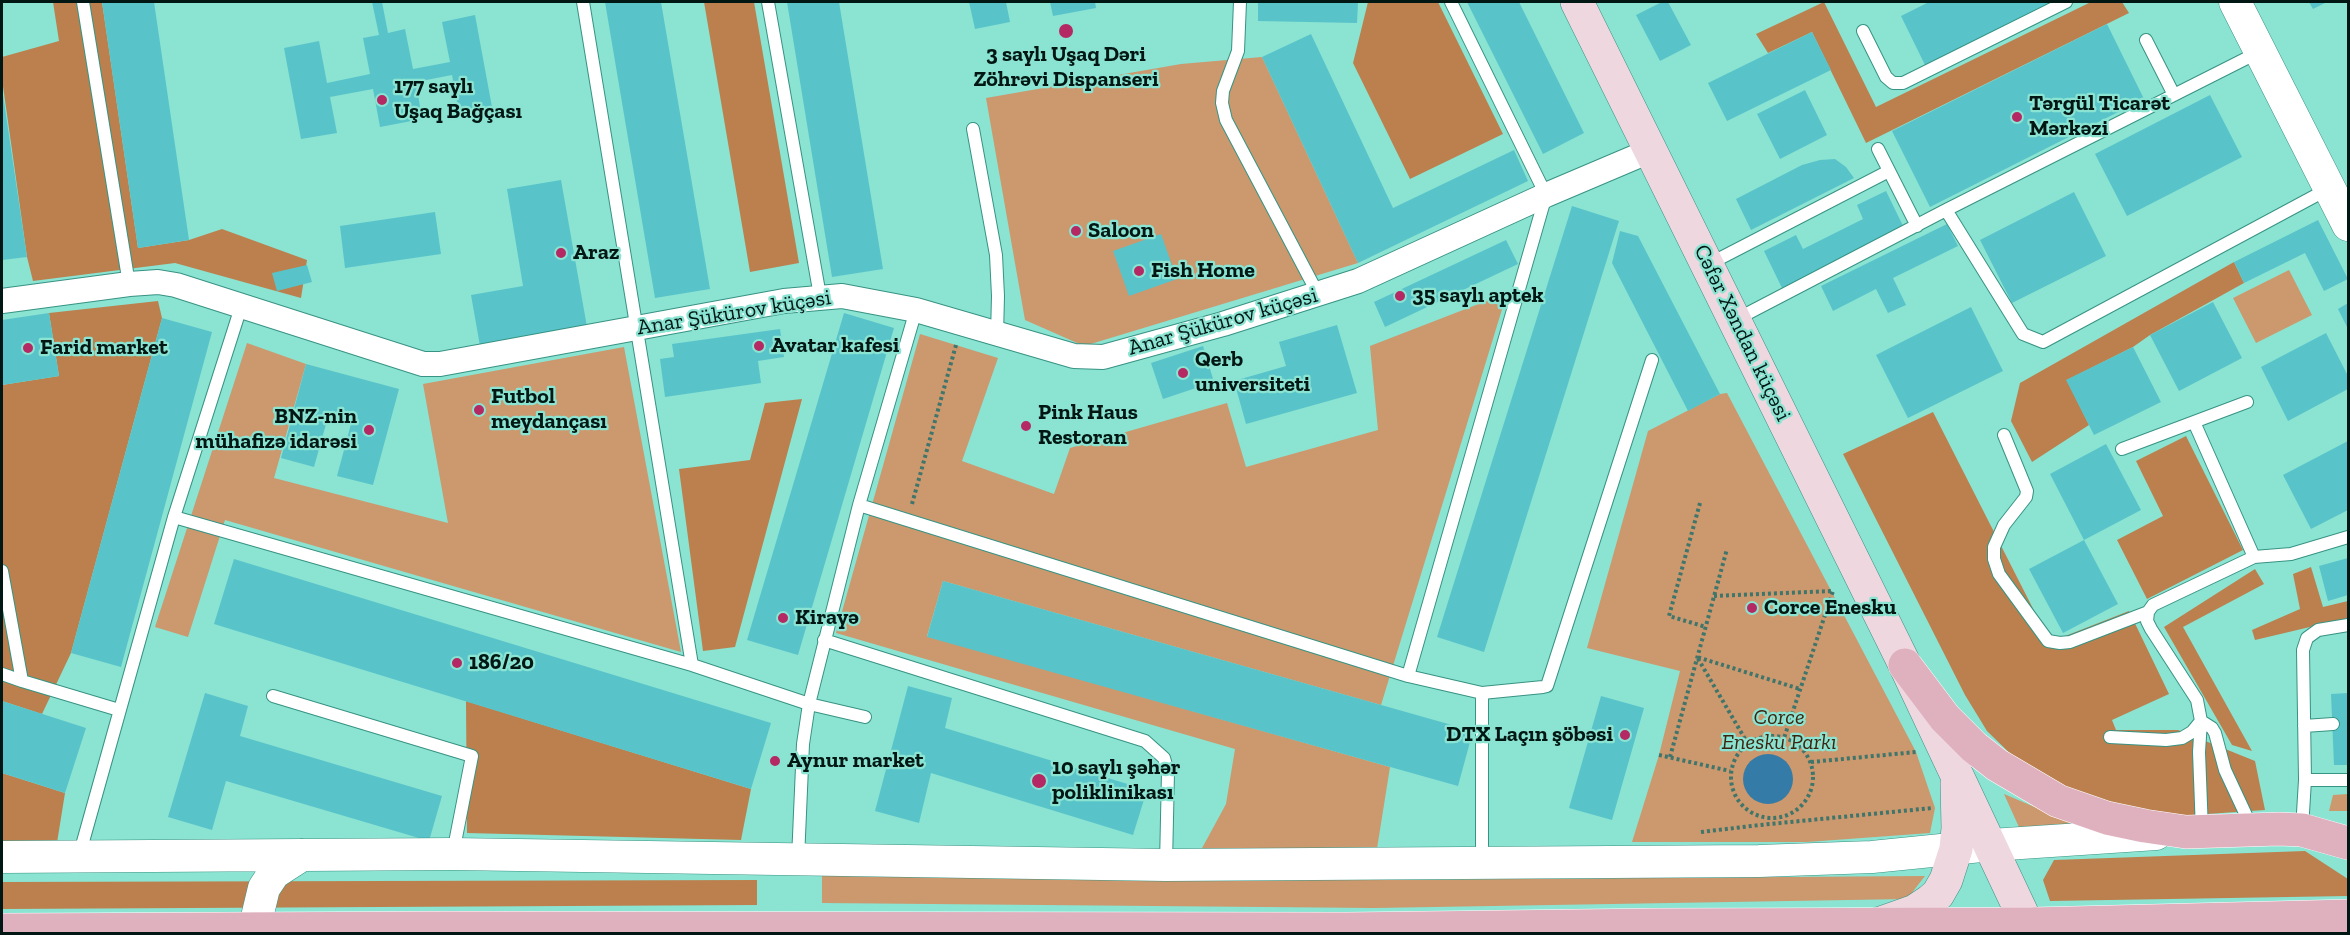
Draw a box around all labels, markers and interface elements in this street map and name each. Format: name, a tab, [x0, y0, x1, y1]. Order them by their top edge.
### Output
marker: 3 saylı Uşaq Dəri Zöhrəvi Dispanseri	[1057, 22, 1075, 40]
place label: 3 saylı Uşaq Dəri Zöhrəvi Dispanseri	[973, 42, 1159, 94]
place label: 177 saylı Uşaq Bağçası	[394, 74, 522, 125]
place label: Tərgül Ticarət Mərkəzi	[2029, 91, 2170, 142]
marker: 177 saylı Uşaq Bağçası	[375, 93, 389, 107]
marker: Tərgül Ticarət Mərkəzi	[2010, 110, 2024, 124]
place label: Saloon	[1088, 218, 1154, 244]
marker: Saloon	[1069, 224, 1083, 238]
place label: Araz	[573, 240, 619, 266]
street label: Cəfər Xəndan küçəsi	[1688, 240, 1796, 426]
marker: Araz	[554, 246, 568, 260]
place label: Fish Home	[1151, 258, 1255, 284]
marker: Fish Home	[1132, 264, 1146, 278]
street label: Anar Şükürov küçəsi	[1125, 282, 1321, 362]
place label: 35 saylı aptek	[1412, 283, 1544, 309]
street label: Anar Şükürov küçəsi	[635, 285, 833, 341]
marker: 35 saylı aptek	[1393, 289, 1407, 303]
place label: Avatar kafesi	[771, 333, 899, 359]
place label: Farid market	[40, 335, 168, 361]
marker: Avatar kafesi	[752, 339, 766, 353]
marker: Farid market	[21, 341, 35, 355]
place label: Qerb universiteti	[1195, 347, 1310, 398]
marker: Qerb universiteti	[1176, 366, 1190, 380]
place label: Futbol meydançası	[491, 384, 607, 436]
place label: Pink Haus Restoran	[1038, 400, 1138, 452]
marker: Futbol meydançası	[472, 403, 486, 417]
place label: BNZ-nin mühafizə idarəsi	[195, 404, 357, 456]
marker: Pink Haus Restoran	[1019, 419, 1033, 433]
marker: BNZ-nin mühafizə idarəsi	[362, 423, 376, 437]
place label: Corce Enesku	[1764, 595, 1896, 621]
marker: Corce Enesku	[1745, 601, 1759, 615]
place label: Kirayə	[795, 605, 859, 631]
marker: Kirayə	[776, 611, 790, 625]
place label: 186/20	[469, 650, 534, 676]
marker: 186/20	[450, 656, 464, 670]
park label: Corce Enesku Parkı	[1721, 705, 1837, 756]
place label: DTX Laçın şöbəsi	[1446, 722, 1613, 748]
marker: DTX Laçın şöbəsi	[1618, 728, 1632, 742]
place label: Aynur market	[787, 748, 924, 774]
marker: Aynur market	[768, 754, 782, 768]
place label: 10 saylı şəhər poliklinikası	[1052, 755, 1181, 806]
marker: 10 saylı şəhər poliklinikası	[1030, 772, 1048, 790]

